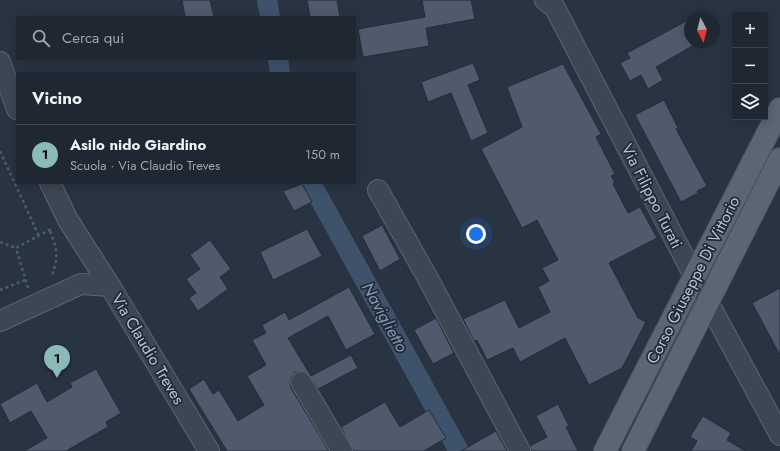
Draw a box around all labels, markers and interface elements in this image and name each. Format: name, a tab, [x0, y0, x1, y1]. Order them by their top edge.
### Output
north arrow	[684, 12, 720, 48]
map controls	[732, 12, 768, 120]
button: +	[732, 12, 768, 48]
search box	[16, 16, 356, 60]
icon: search	[30, 27, 52, 49]
text: Cerca qui	[62, 27, 124, 49]
button: −	[732, 48, 768, 84]
button: layers	[732, 84, 768, 120]
text: Vicino	[32, 86, 82, 110]
text: Asilo nido Giardino	[70, 134, 206, 156]
street label: Via Filippo Turati	[616, 140, 688, 252]
text: 1	[42, 145, 48, 164]
text: 150 m	[305, 145, 340, 164]
text: Scuola · Via Claudio Treves	[70, 156, 220, 175]
street label: Corso Giuseppe Di Vittorio	[641, 192, 745, 368]
your location	[466, 224, 486, 244]
water label: Naviglietto	[356, 278, 414, 356]
street label: Via Claudio Treves	[106, 289, 190, 409]
pin: 1	[44, 345, 70, 378]

